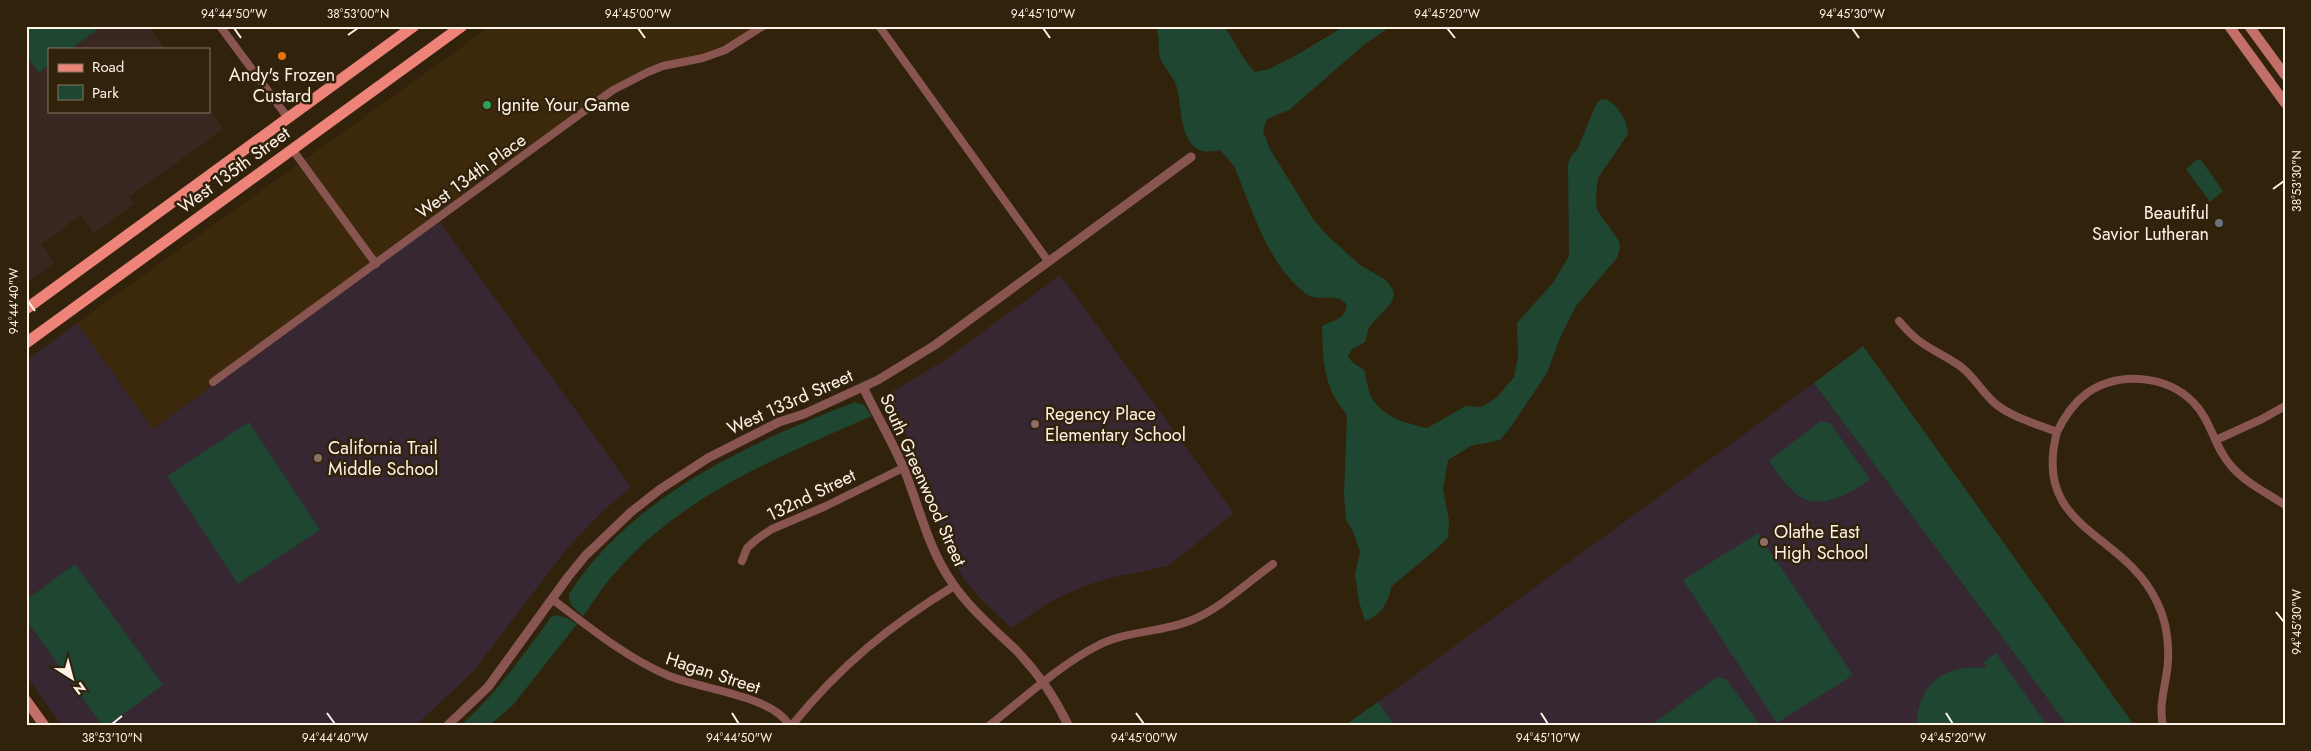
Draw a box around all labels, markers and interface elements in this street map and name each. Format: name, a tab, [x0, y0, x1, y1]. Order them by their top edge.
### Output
text: 94°44'50"W	[201, 5, 267, 23]
text: 38°53'00"N	[327, 5, 389, 23]
text: 94°45'00"W	[605, 5, 671, 23]
text: 94°45'10"W	[1011, 5, 1075, 23]
text: 94°45'20"W	[1414, 5, 1480, 23]
text: 94°45'30"W	[1819, 5, 1885, 23]
legend	[48, 48, 210, 112]
marker: Andy's Frozen Custard	[276, 50, 288, 62]
text: Road	[92, 56, 124, 78]
place label: Andy's Frozen Custard	[229, 62, 335, 109]
text: Park	[92, 82, 119, 104]
place label: Ignite Your Game	[497, 92, 630, 118]
marker: Ignite Your Game	[481, 99, 493, 111]
street label: West 135th Street	[173, 120, 296, 220]
street label: West 134th Place	[410, 127, 532, 225]
text: 38°53'30"N	[2288, 150, 2306, 212]
place label: Beautiful Savior Lutheran	[2092, 200, 2209, 247]
marker: Beautiful Savior Lutheran	[2213, 217, 2225, 229]
text: 94°44'40"W	[5, 268, 23, 334]
street label: West 133rd Street	[723, 362, 858, 441]
street label: South Greenwood Street	[873, 390, 973, 571]
place label: Regency Place Elementary School	[1045, 401, 1186, 448]
marker: Regency Place Elementary School	[1029, 418, 1041, 430]
place label: California Trail Middle School	[328, 435, 438, 482]
marker: California Trail Middle School	[312, 452, 324, 464]
street label: 132nd Street	[762, 462, 861, 528]
place label: Olathe East High School	[1774, 519, 1868, 566]
marker: Olathe East High School	[1758, 536, 1770, 548]
text: 94°45'30"W	[2288, 589, 2306, 655]
street label: Hagan Street	[662, 645, 764, 701]
north arrow	[48, 654, 98, 704]
text: N	[69, 677, 90, 700]
text: 38°53'10"N	[82, 729, 142, 747]
text: 94°44'40"W	[302, 729, 368, 747]
text: 94°44'50"W	[706, 729, 772, 747]
text: 94°45'00"W	[1111, 729, 1177, 747]
text: 94°45'10"W	[1516, 729, 1580, 747]
text: 94°45'20"W	[1920, 729, 1986, 747]

